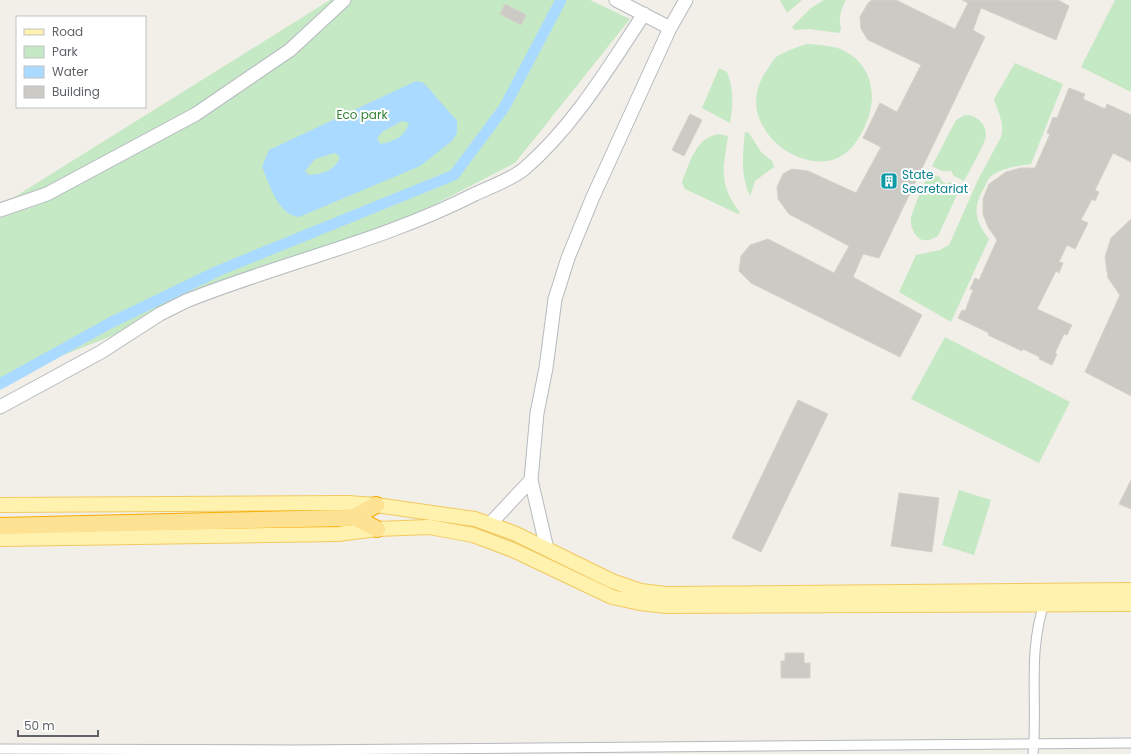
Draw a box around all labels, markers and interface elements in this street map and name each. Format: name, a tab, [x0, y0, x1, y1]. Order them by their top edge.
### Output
legend	[16, 16, 146, 108]
text: Road	[52, 23, 83, 40]
text: Park	[52, 43, 79, 60]
text: Water	[52, 63, 89, 80]
text: Building	[52, 83, 100, 100]
park label: Eco park	[336, 106, 388, 123]
place label: State Secretariat	[902, 166, 968, 197]
building icon: State Secretariat	[879, 171, 899, 191]
scale bar	[18, 712, 98, 738]
text: 50 m	[24, 717, 55, 734]

